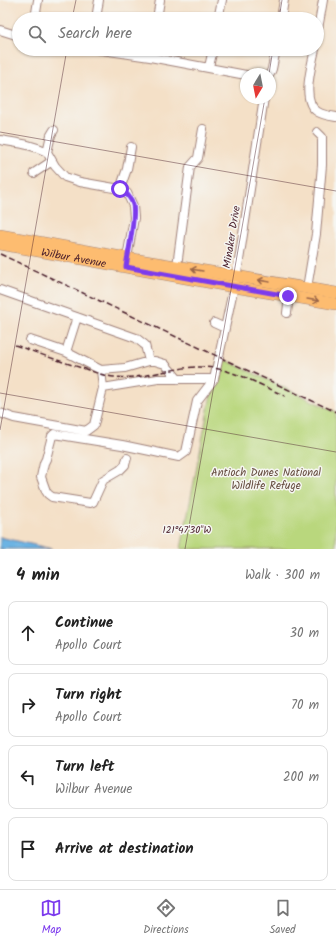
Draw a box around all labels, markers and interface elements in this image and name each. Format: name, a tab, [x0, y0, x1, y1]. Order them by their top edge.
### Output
search box	[12, 12, 324, 56]
text: Search here	[58, 22, 132, 46]
icon: search	[26, 23, 48, 45]
north arrow	[240, 68, 276, 104]
route start	[111, 180, 129, 198]
street label: Minaker Drive	[218, 204, 246, 270]
street label: Wilbur Avenue	[40, 244, 107, 273]
one-way arrow	[191, 266, 204, 274]
one-way arrow	[258, 276, 271, 284]
route end	[279, 287, 297, 305]
one-way arrow	[307, 297, 320, 305]
park label: Antioch Dunes National Wildlife Refuge	[211, 464, 321, 495]
text: 121°47'30"W	[163, 522, 212, 538]
text: 4 min	[16, 562, 60, 589]
text: Walk · 300 m	[245, 565, 320, 586]
text: Continue	[55, 611, 113, 635]
icon: ahead	[17, 622, 39, 644]
text: 30 m	[290, 623, 319, 644]
text: Apollo Court	[55, 635, 122, 656]
text: Turn right	[55, 683, 122, 707]
icon: right	[17, 694, 39, 716]
text: 70 m	[291, 695, 319, 716]
text: Apollo Court	[55, 707, 122, 728]
text: Turn left	[55, 755, 115, 779]
icon: left	[17, 766, 39, 788]
text: 200 m	[283, 767, 319, 788]
text: Wilbur Avenue	[55, 779, 132, 800]
text: Arrive at destination	[55, 837, 194, 861]
icon: arrive	[17, 838, 39, 860]
tab: Map	[40, 897, 62, 939]
tab: Directions	[143, 897, 189, 939]
tab: Saved	[270, 897, 296, 939]

